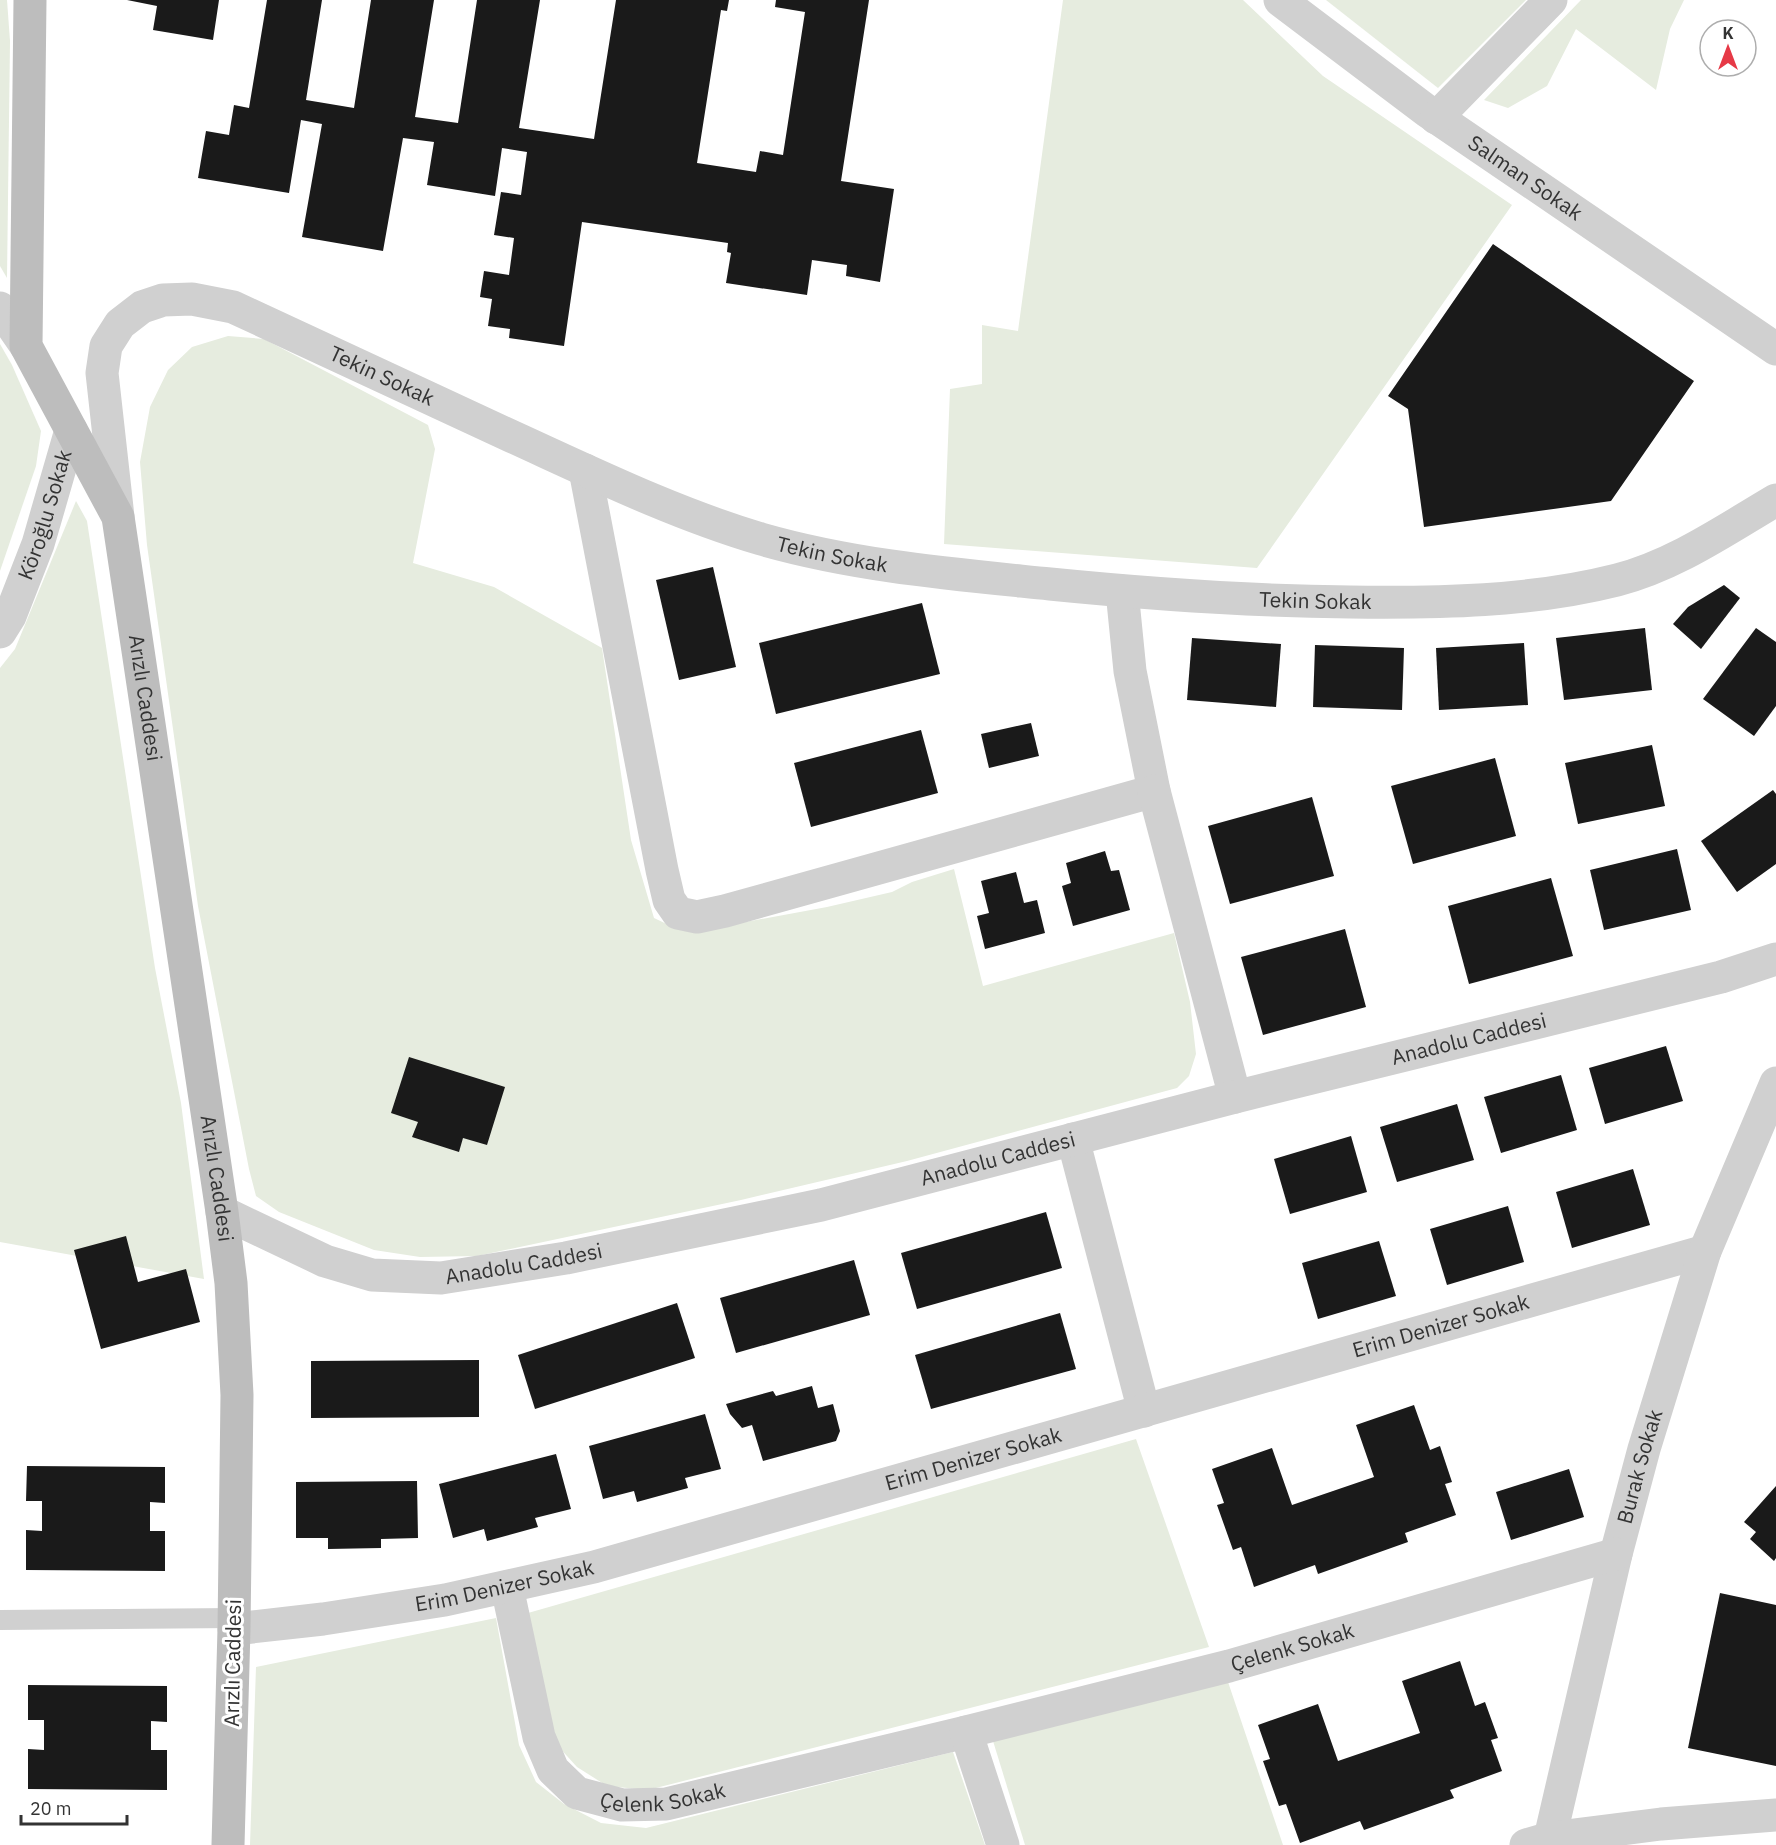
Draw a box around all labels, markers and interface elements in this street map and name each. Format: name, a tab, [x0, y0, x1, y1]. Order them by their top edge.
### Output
north arrow	[1698, 18, 1758, 78]
text: K	[1722, 23, 1734, 43]
street label: Salman Sokak	[1463, 128, 1588, 226]
street label: Tekin Sokak	[325, 339, 439, 412]
street label: Köroğlu Sokak	[10, 446, 78, 584]
street label: Tekin Sokak	[774, 529, 890, 578]
street label: Tekin Sokak	[1259, 585, 1372, 615]
street label: Arızlı Caddesi	[123, 632, 169, 763]
street label: Anadolu Caddesi	[1388, 1006, 1549, 1071]
street label: Arızlı Caddesi	[195, 1113, 241, 1243]
street label: Anadolu Caddesi	[917, 1124, 1078, 1191]
street label: Anadolu Caddesi	[443, 1236, 605, 1290]
street label: Erim Denizer Sokak	[1349, 1287, 1532, 1364]
street label: Burak Sokak	[1610, 1406, 1668, 1527]
street label: Erim Denizer Sokak	[882, 1420, 1065, 1497]
street label: Erim Denizer Sokak	[413, 1552, 596, 1617]
street label: Arızlı Caddesi	[217, 1599, 247, 1727]
street label: Çelenk Sokak	[1227, 1616, 1357, 1678]
street label: Çelenk Sokak	[597, 1775, 728, 1818]
scale bar	[21, 1788, 128, 1826]
text: 20 m	[30, 1797, 72, 1820]

